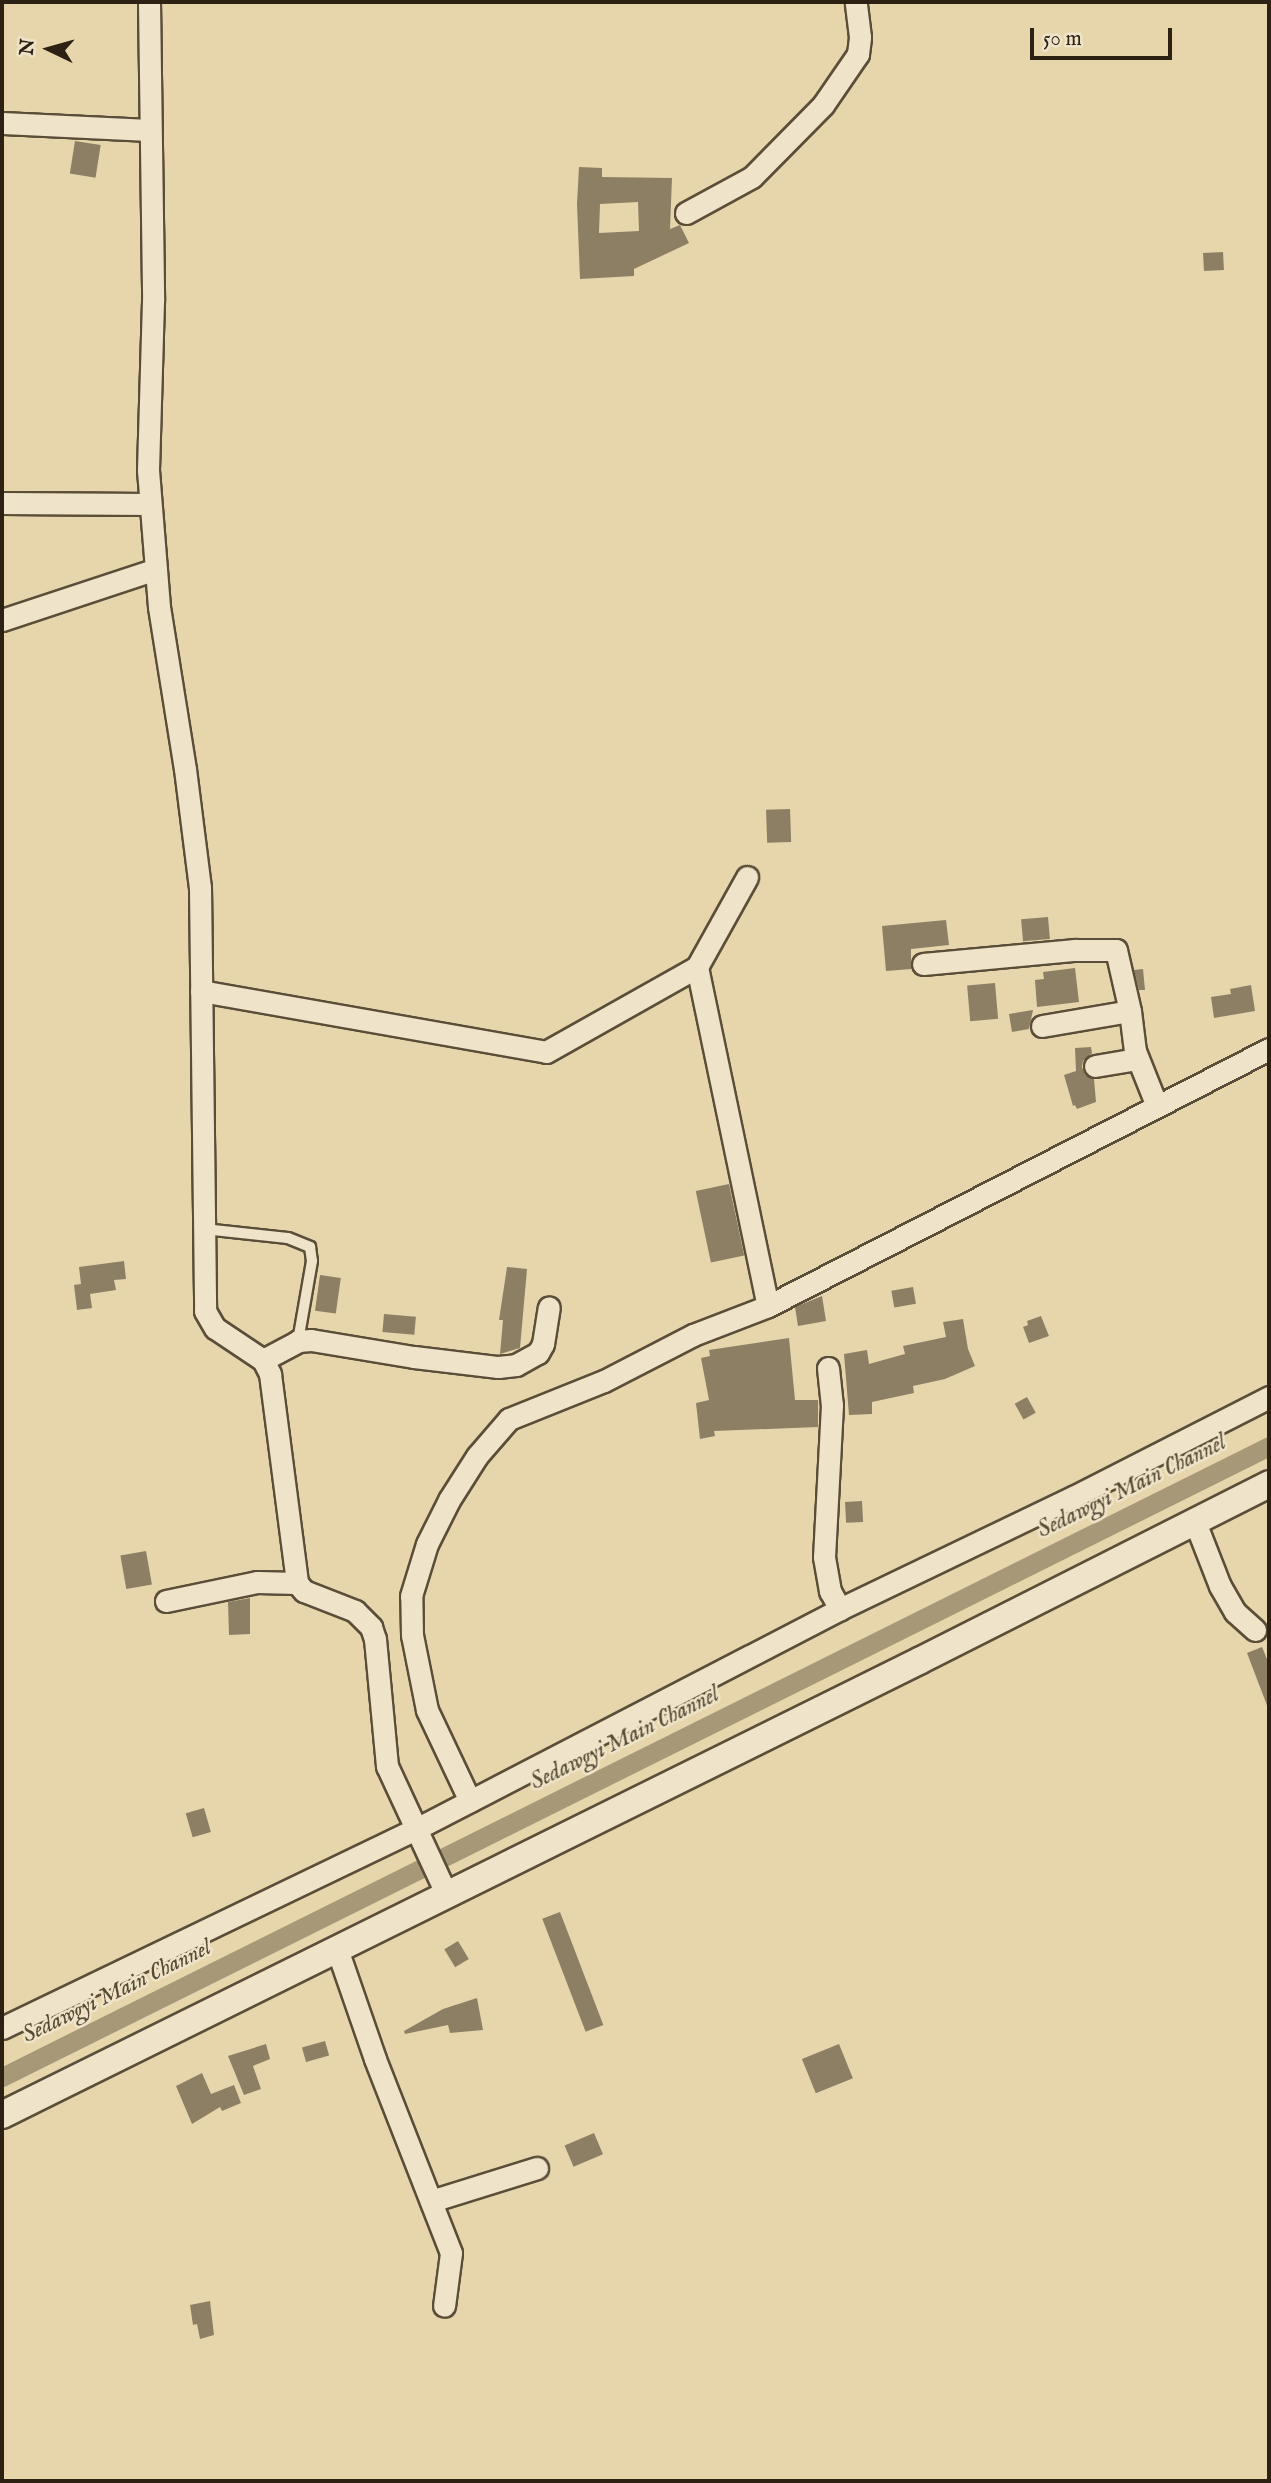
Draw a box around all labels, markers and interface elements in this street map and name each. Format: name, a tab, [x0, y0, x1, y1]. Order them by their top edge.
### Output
north arrow	[14, 14, 84, 84]
scale bar	[1033, 14, 1175, 58]
text: 50 m	[1043, 26, 1082, 53]
text: N	[15, 38, 41, 56]
water label: Sedawgyi Main Channel	[1033, 1429, 1231, 1545]
water label: Sedawgyi Main Channel	[526, 1681, 724, 1797]
water label: Sedawgyi Main Channel	[18, 1934, 216, 2050]

